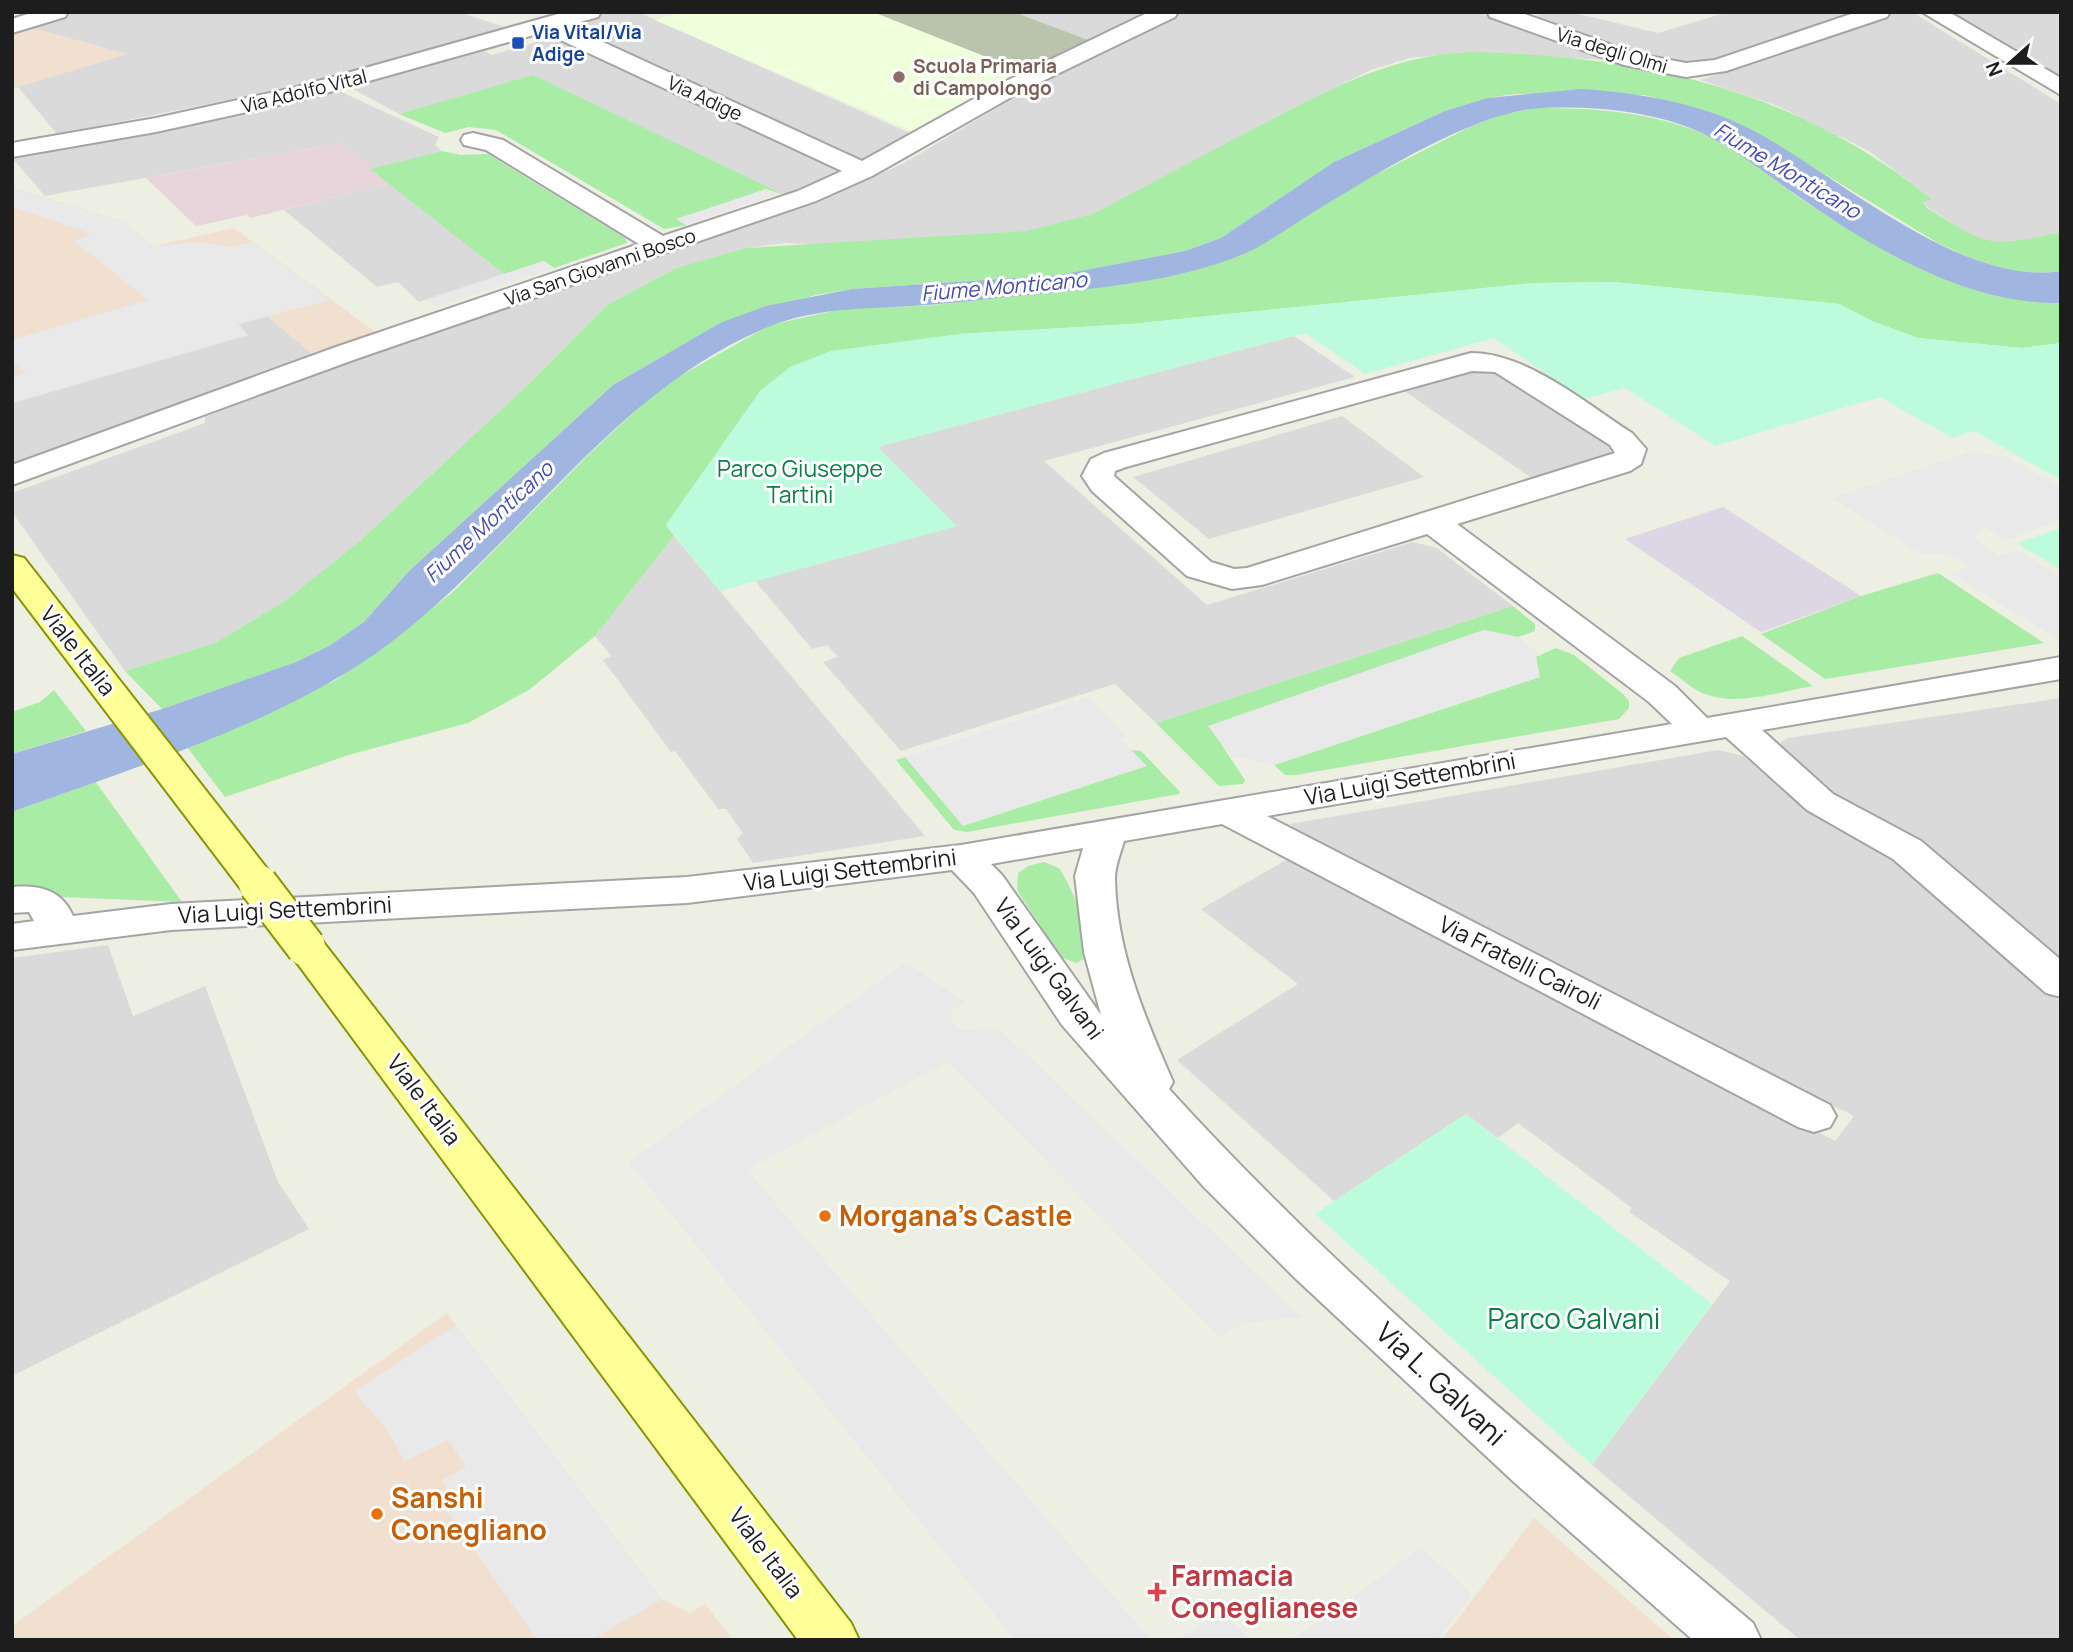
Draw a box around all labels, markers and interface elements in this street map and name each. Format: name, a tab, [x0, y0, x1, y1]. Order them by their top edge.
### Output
place label: Via Vital/Via Adige	[532, 19, 642, 67]
street label: Via degli Olmi	[1553, 21, 1671, 79]
north arrow	[1975, 28, 2045, 98]
marker: Via Vital/Via Adige	[510, 35, 526, 51]
place label: Scuola Primaria di Campolongo	[913, 53, 1057, 101]
text: N	[1980, 58, 2009, 80]
street label: Via Adolfo Vital	[239, 63, 369, 119]
street label: Via Adige	[663, 69, 747, 127]
marker: Scuola Primaria di Campolongo	[891, 69, 907, 85]
water label: Fiume Monticano	[1709, 115, 1867, 226]
street label: Via San Giovanni Bosco	[501, 222, 699, 312]
water label: Fiume Monticano	[920, 265, 1089, 307]
park label: Parco Giuseppe Tartini	[717, 452, 883, 510]
water label: Fiume Monticano	[418, 453, 560, 588]
street label: Viale Italia	[34, 599, 124, 702]
street label: Via Luigi Settembrini	[1302, 744, 1518, 812]
street label: Via Luigi Settembrini	[742, 840, 958, 898]
street label: Via Luigi Settembrini	[177, 887, 393, 931]
street label: Via Luigi Galvani	[988, 891, 1112, 1046]
street label: Via Fratelli Cairoli	[1434, 907, 1607, 1017]
street label: Viale Italia	[380, 1047, 469, 1151]
place label: Morgana's Castle	[839, 1196, 1072, 1234]
marker: Morgana's Castle	[817, 1208, 833, 1224]
park label: Parco Galvani	[1488, 1299, 1660, 1337]
street label: Via L. Galvani	[1368, 1313, 1515, 1453]
place label: Sanshi Conegliano	[391, 1478, 547, 1548]
street label: Viale Italia	[722, 1500, 811, 1604]
marker: Sanshi Conegliano	[369, 1506, 385, 1522]
place label: Farmacia Coneglianese	[1171, 1556, 1358, 1626]
marker: Farmacia Coneglianese	[1149, 1584, 1165, 1600]

